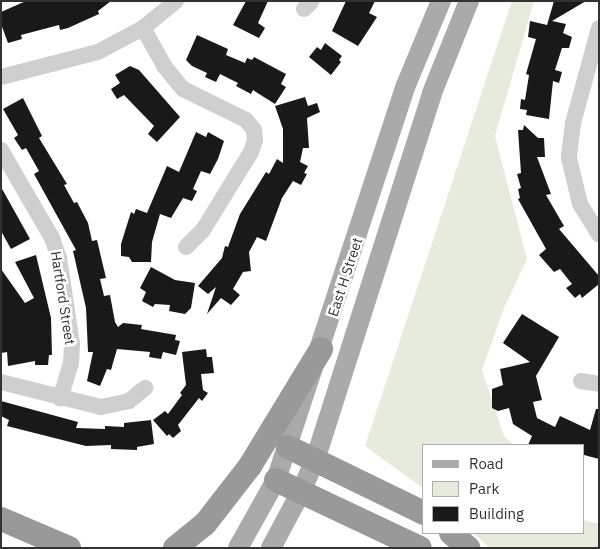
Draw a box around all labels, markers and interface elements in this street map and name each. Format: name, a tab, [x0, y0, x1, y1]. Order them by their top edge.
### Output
street label: East H Street	[324, 235, 366, 319]
street label: Hartford Street	[47, 250, 79, 346]
legend	[422, 444, 585, 534]
text: Road	[469, 454, 504, 473]
text: Park	[469, 479, 499, 498]
text: Building	[469, 504, 524, 523]

